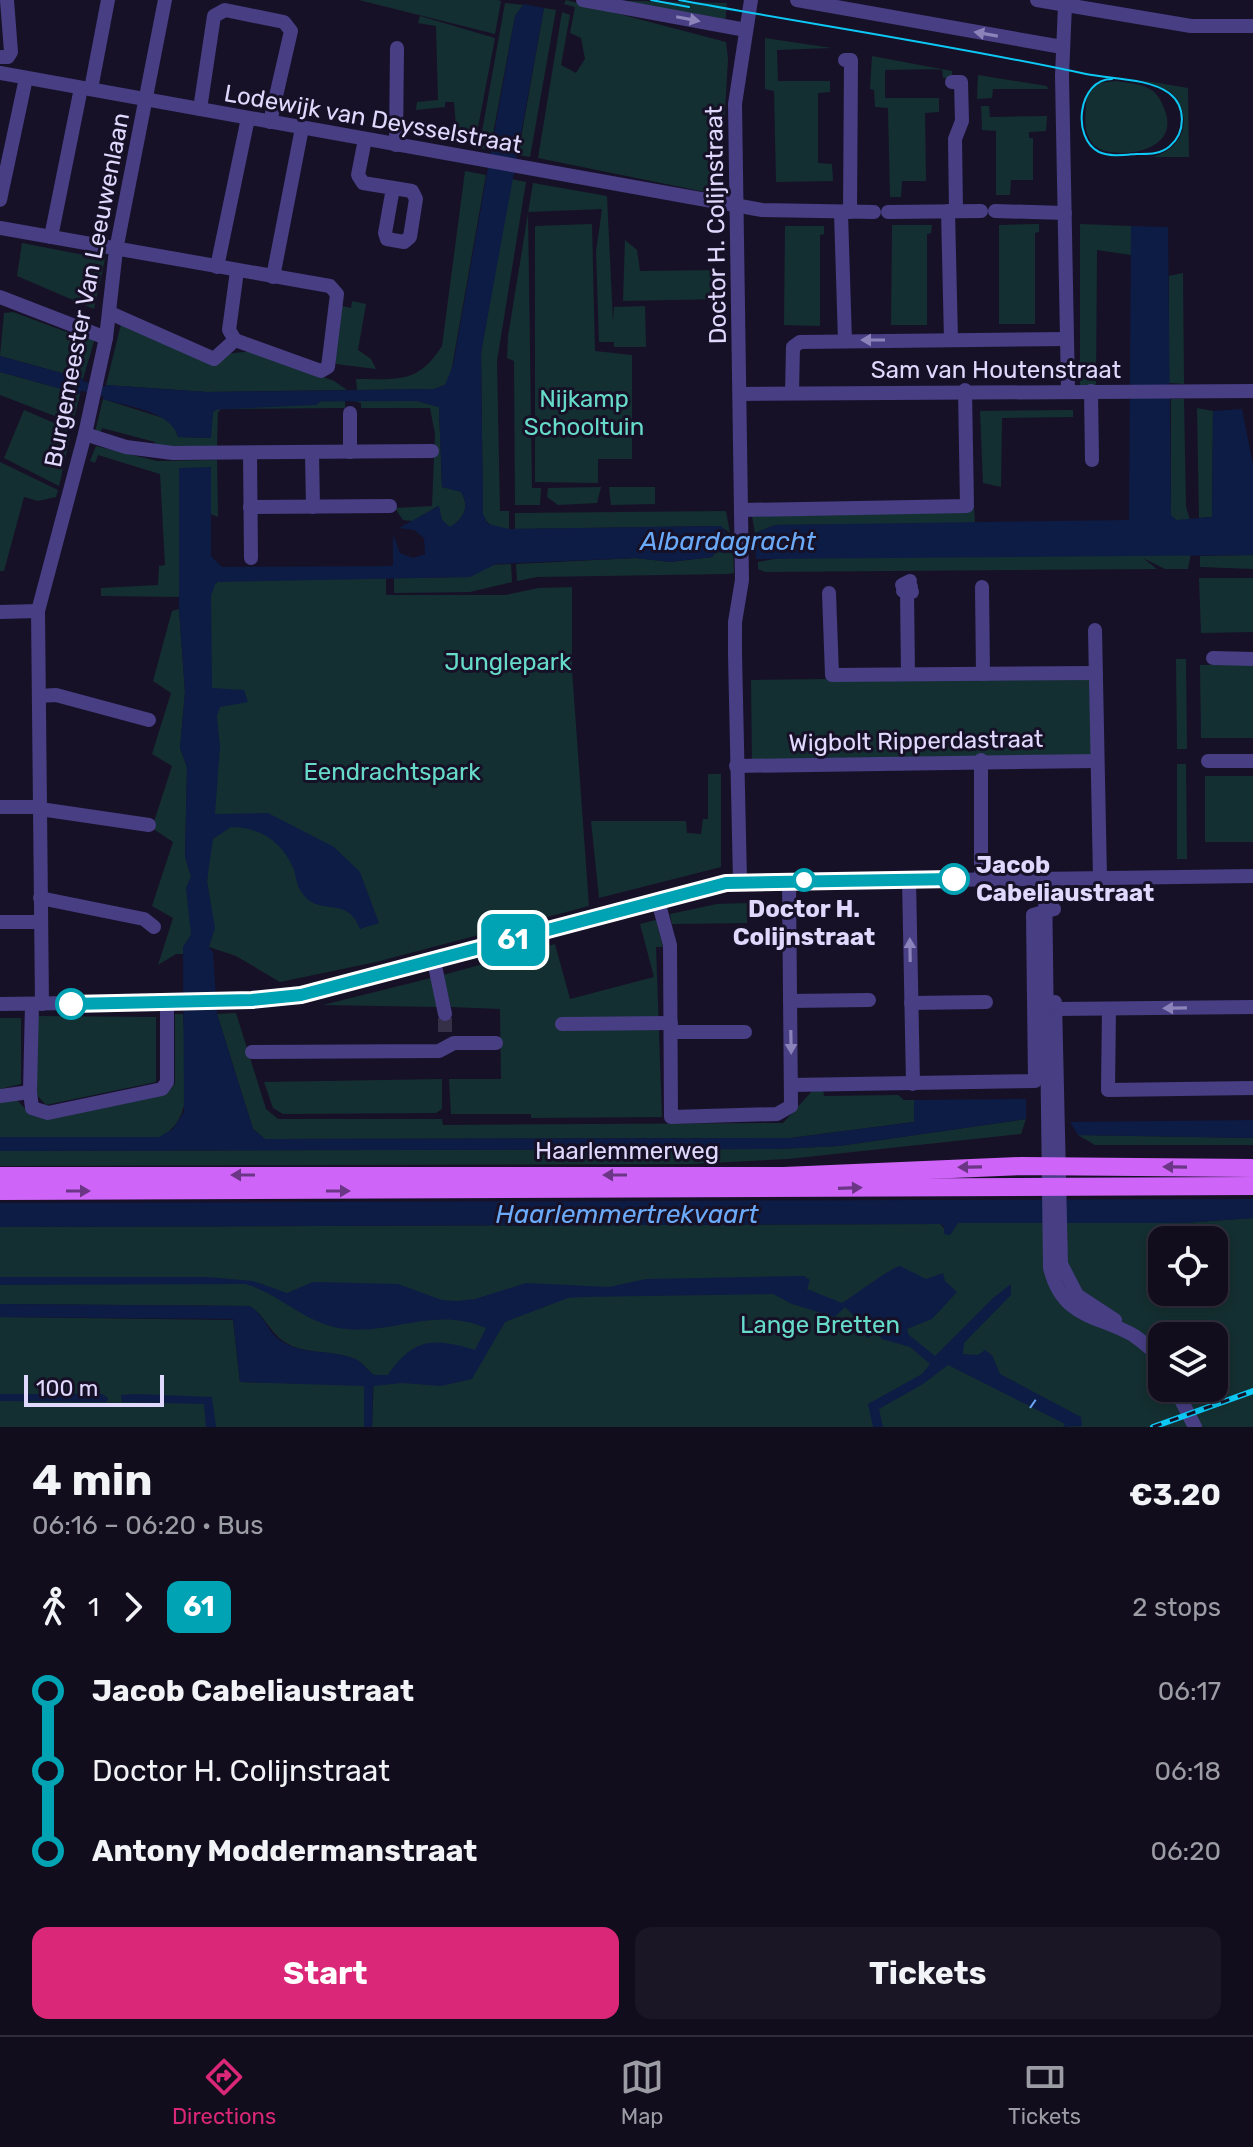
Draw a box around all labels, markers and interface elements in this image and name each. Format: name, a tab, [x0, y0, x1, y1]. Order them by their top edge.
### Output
one-way arrow	[675, 14, 700, 26]
one-way arrow	[973, 27, 998, 39]
street label: Lodewijk van Deysselstraat	[222, 79, 524, 159]
street label: Doctor H. Colijnstraat	[700, 106, 732, 344]
street label: Burgemeester Van Leeuwenlaan	[39, 110, 135, 470]
one-way arrow	[860, 334, 885, 346]
street label: Sam van Houtenstraat	[871, 356, 1121, 384]
park label: Nijkamp Schooltuin	[524, 385, 644, 441]
water label: Albardagracht	[638, 526, 817, 557]
park label: Junglepark	[445, 648, 572, 676]
street label: Wigbolt Ripperdastraat	[788, 725, 1044, 757]
park label: Eendrachtspark	[303, 758, 481, 786]
place label: Jacob Cabeliaustraat	[976, 851, 1154, 907]
marker: Jacob Cabeliaustraat	[939, 864, 969, 894]
marker: Doctor H. Colijnstraat	[793, 869, 815, 891]
place label: Doctor H. Colijnstraat	[733, 895, 875, 951]
line badge: 61	[477, 914, 549, 966]
text: 61	[497, 923, 529, 956]
one-way arrow	[904, 937, 916, 962]
unlabelled marker	[56, 989, 86, 1019]
one-way arrow	[1162, 1002, 1187, 1014]
one-way arrow	[784, 1030, 797, 1055]
street label: Haarlemmerweg	[535, 1137, 719, 1165]
one-way arrow	[957, 1160, 982, 1173]
one-way arrow	[1162, 1161, 1187, 1173]
one-way arrow	[230, 1169, 255, 1181]
one-way arrow	[602, 1169, 627, 1181]
one-way arrow	[838, 1182, 863, 1194]
one-way arrow	[66, 1185, 91, 1197]
one-way arrow	[326, 1185, 351, 1197]
water label: Haarlemmertrekvaart	[496, 1199, 759, 1230]
map controls	[1148, 1226, 1228, 1402]
button: locate	[1148, 1226, 1228, 1306]
park label: Lange Bretten	[740, 1311, 900, 1339]
button: layers	[1148, 1322, 1228, 1402]
scale bar	[24, 1371, 164, 1407]
text: 100 m	[36, 1375, 98, 1402]
text: 4 min	[32, 1454, 153, 1506]
text: €3.20	[1129, 1477, 1221, 1513]
text: 06:16 – 06:20 · Bus	[32, 1510, 264, 1541]
icon: walk	[32, 1585, 76, 1629]
icon: forward	[111, 1585, 155, 1629]
text: 61	[183, 1590, 215, 1623]
text: 1	[88, 1592, 99, 1623]
text: 2 stops	[1132, 1592, 1221, 1623]
text: Jacob Cabeliaustraat	[92, 1673, 414, 1709]
text: 06:17	[1158, 1676, 1221, 1707]
text: Doctor H. Colijnstraat	[92, 1753, 390, 1789]
text: 06:18	[1154, 1756, 1221, 1787]
text: Antony Moddermanstraat	[92, 1833, 477, 1869]
text: 06:20	[1150, 1836, 1221, 1867]
button: Start	[32, 1927, 619, 2019]
button: Tickets	[635, 1927, 1221, 2019]
tab: Directions	[172, 2055, 276, 2130]
tab: Map	[620, 2055, 664, 2130]
tab: Tickets	[1008, 2055, 1081, 2130]

